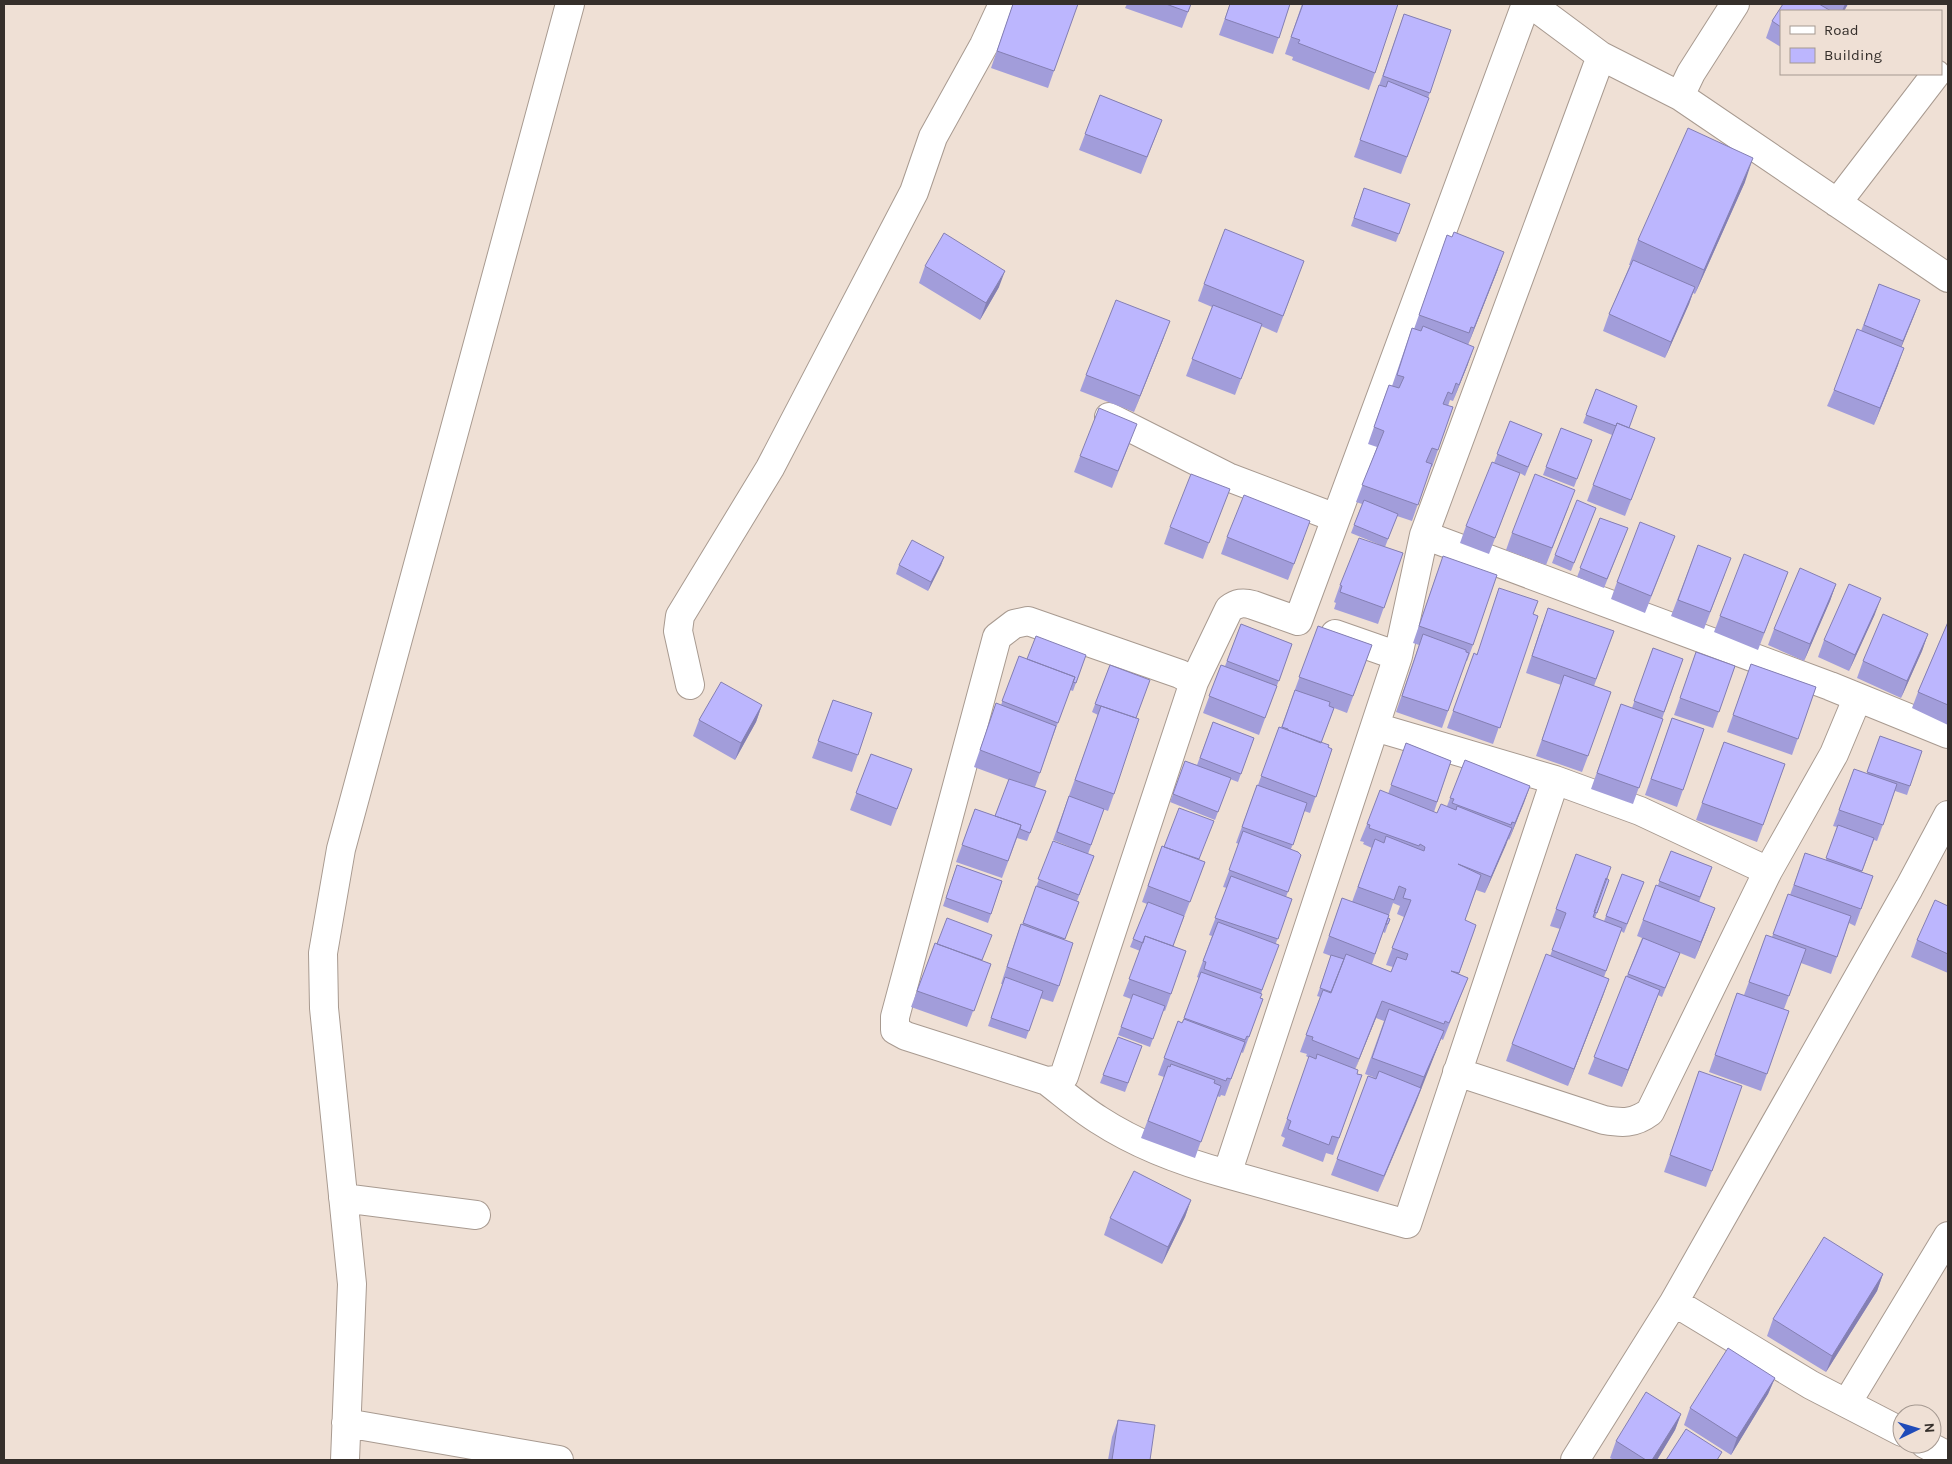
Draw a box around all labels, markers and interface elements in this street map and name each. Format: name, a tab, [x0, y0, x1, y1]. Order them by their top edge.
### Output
legend	[1780, 10, 1942, 75]
text: Road	[1824, 21, 1859, 39]
text: Building	[1824, 46, 1882, 64]
north arrow	[1892, 1404, 1942, 1454]
text: N	[1921, 1422, 1938, 1434]

